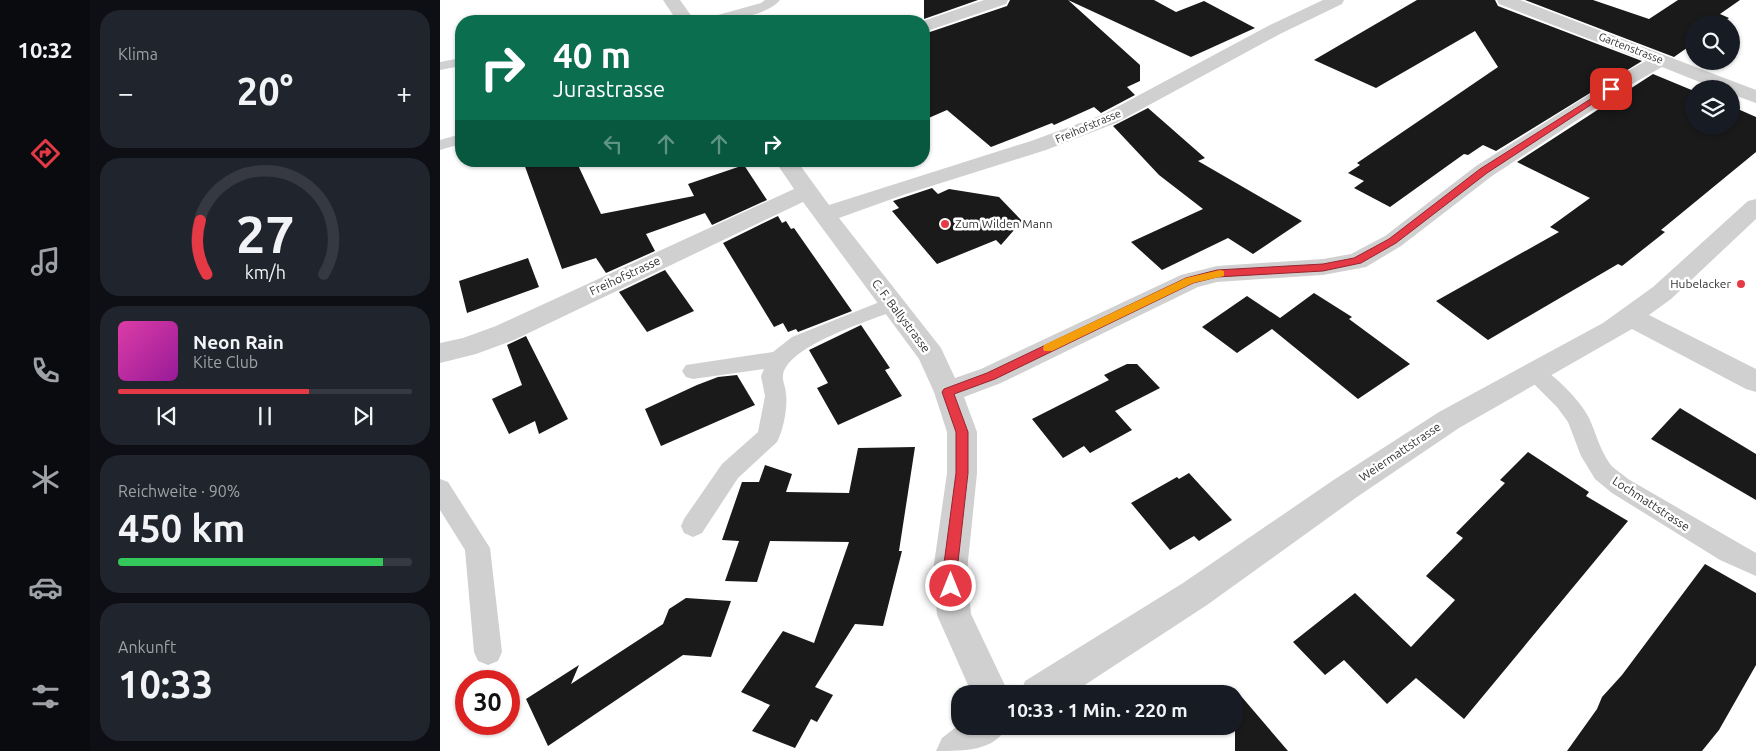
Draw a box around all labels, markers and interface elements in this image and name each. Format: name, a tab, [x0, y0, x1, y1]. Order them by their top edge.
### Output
map controls	[1685, 15, 1740, 135]
button: search	[1685, 15, 1740, 70]
street label: Gartenstrasse	[1597, 30, 1665, 66]
icon: right	[470, 35, 535, 100]
text: 40 m	[553, 35, 631, 75]
text: 10:32	[17, 37, 73, 62]
text: Klima	[118, 45, 158, 63]
pin	[1590, 68, 1632, 110]
text: 20°	[237, 70, 293, 112]
icon: arrive	[1597, 75, 1625, 103]
text: Jurastrasse	[553, 76, 665, 101]
text: −	[118, 77, 134, 108]
text: +	[396, 77, 412, 108]
button: layers	[1685, 80, 1740, 135]
street label: Freihofstrasse	[1053, 107, 1123, 145]
icon: left	[599, 130, 627, 158]
icon: ahead	[652, 130, 680, 158]
icon: ahead	[705, 130, 733, 158]
icon: right	[758, 130, 786, 158]
icon: directions	[28, 136, 63, 171]
text: 27	[236, 205, 294, 263]
place label: Zum Wilden Mann	[955, 217, 1053, 230]
marker: Zum Wilden Mann	[939, 218, 951, 230]
icon: music	[28, 244, 63, 279]
street label: Freihofstrasse	[587, 254, 662, 298]
text: km/h	[244, 262, 286, 282]
street label: C. F. Ballystrasse	[870, 277, 933, 355]
place label: Hubelacker	[1670, 277, 1731, 290]
marker: Hubelacker	[1735, 278, 1747, 290]
text: Neon Rain	[193, 331, 284, 353]
icon: phone	[28, 353, 63, 388]
text: Kite Club	[193, 353, 258, 371]
icon: previous	[153, 402, 181, 430]
icon: pause	[251, 402, 279, 430]
icon: next	[349, 402, 377, 430]
street label: Weiermattstrasse	[1357, 420, 1443, 484]
icon: climate	[28, 462, 63, 497]
street label: Lochmattstrasse	[1610, 474, 1692, 533]
text: Reichweite · 90%	[118, 482, 240, 500]
text: 450 km	[118, 507, 245, 549]
position arrow	[924, 559, 976, 611]
icon: car	[28, 570, 63, 605]
text: Ankunft	[118, 638, 176, 656]
text: 10:33	[118, 663, 213, 705]
speed limit sign: 30	[455, 670, 520, 735]
icon: filters	[28, 679, 63, 714]
text: 10:33 · 1 Min. · 220 m	[1006, 699, 1188, 721]

